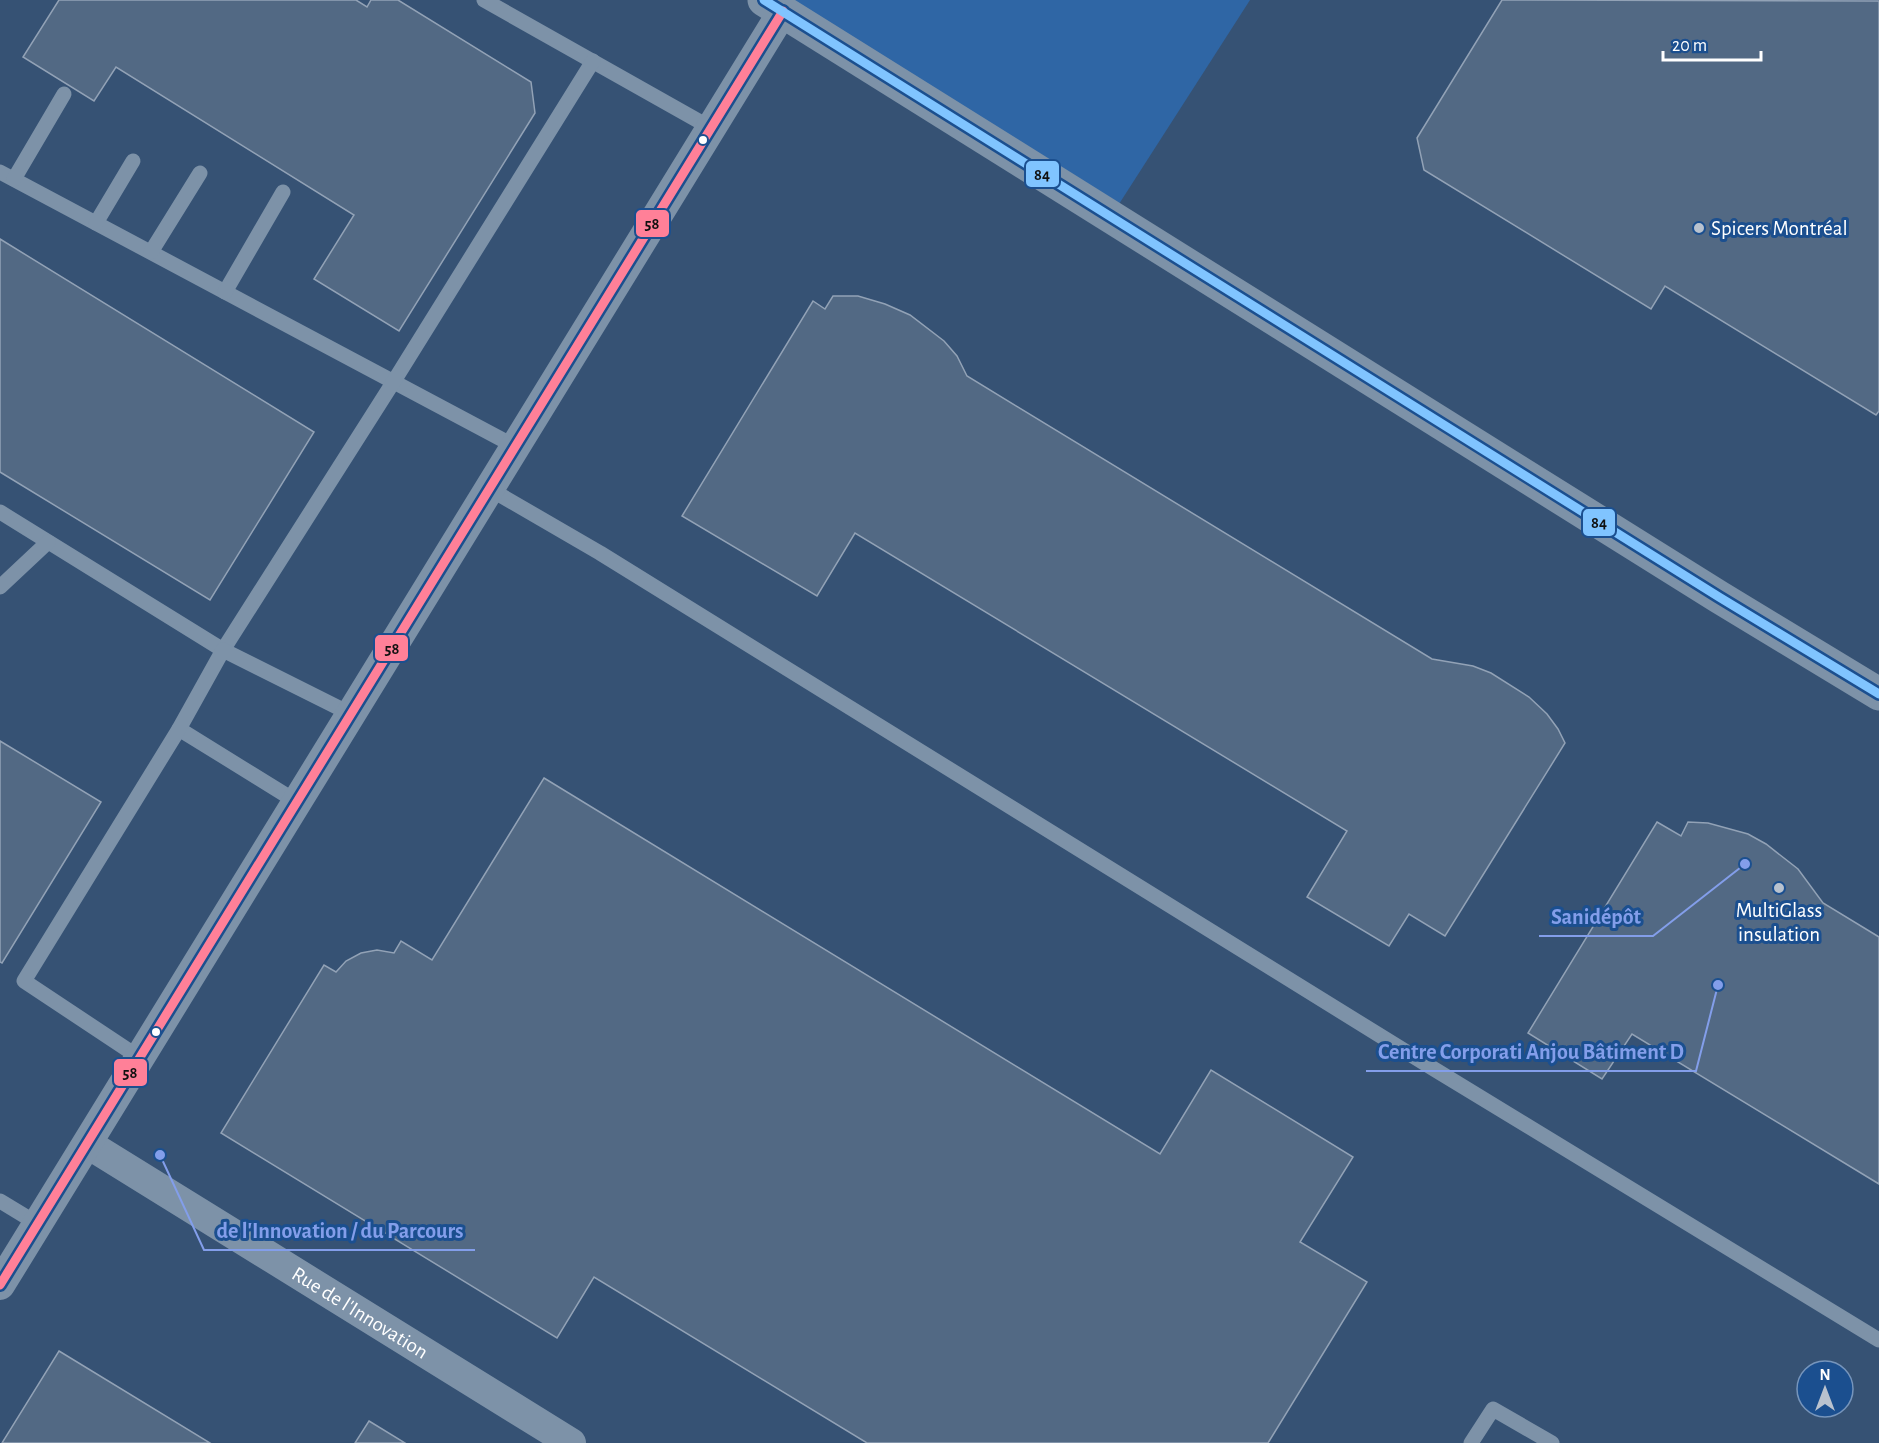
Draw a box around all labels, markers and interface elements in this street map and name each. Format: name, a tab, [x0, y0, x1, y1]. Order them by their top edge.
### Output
scale bar	[1663, 24, 1760, 62]
text: 20 m	[1672, 37, 1707, 55]
unlabelled marker	[697, 134, 709, 146]
line badge: 84	[1025, 160, 1060, 188]
text: 84	[1034, 167, 1050, 183]
line badge: 58	[635, 209, 670, 238]
text: 58	[645, 216, 660, 232]
place label: Spicers Montréal	[1711, 218, 1848, 239]
marker: Spicers Montréal	[1692, 221, 1706, 235]
line badge: 84	[1582, 508, 1616, 537]
text: 84	[1591, 515, 1607, 531]
line badge: 58	[374, 634, 409, 662]
text: 58	[385, 641, 400, 657]
marker: MultiGlass insulation	[1772, 881, 1786, 895]
callout: Sanidépôt	[1539, 896, 1653, 936]
place label: MultiGlass insulation	[1736, 900, 1822, 945]
text: Sanidépôt	[1551, 906, 1642, 928]
unlabelled marker	[150, 1026, 162, 1038]
callout: Centre Corporati Anjou Bâtiment D	[1366, 1031, 1696, 1071]
text: Centre Corporati Anjou Bâtiment D	[1378, 1041, 1684, 1064]
line badge: 58	[113, 1058, 148, 1087]
text: 58	[123, 1065, 138, 1081]
callout: de l'Innovation / du Parcours	[204, 1210, 475, 1250]
text: de l'Innovation / du Parcours	[216, 1220, 464, 1242]
street label: Rue de l'Innovation	[288, 1263, 432, 1362]
north arrow	[1795, 1359, 1855, 1419]
text: N	[1819, 1367, 1831, 1383]

